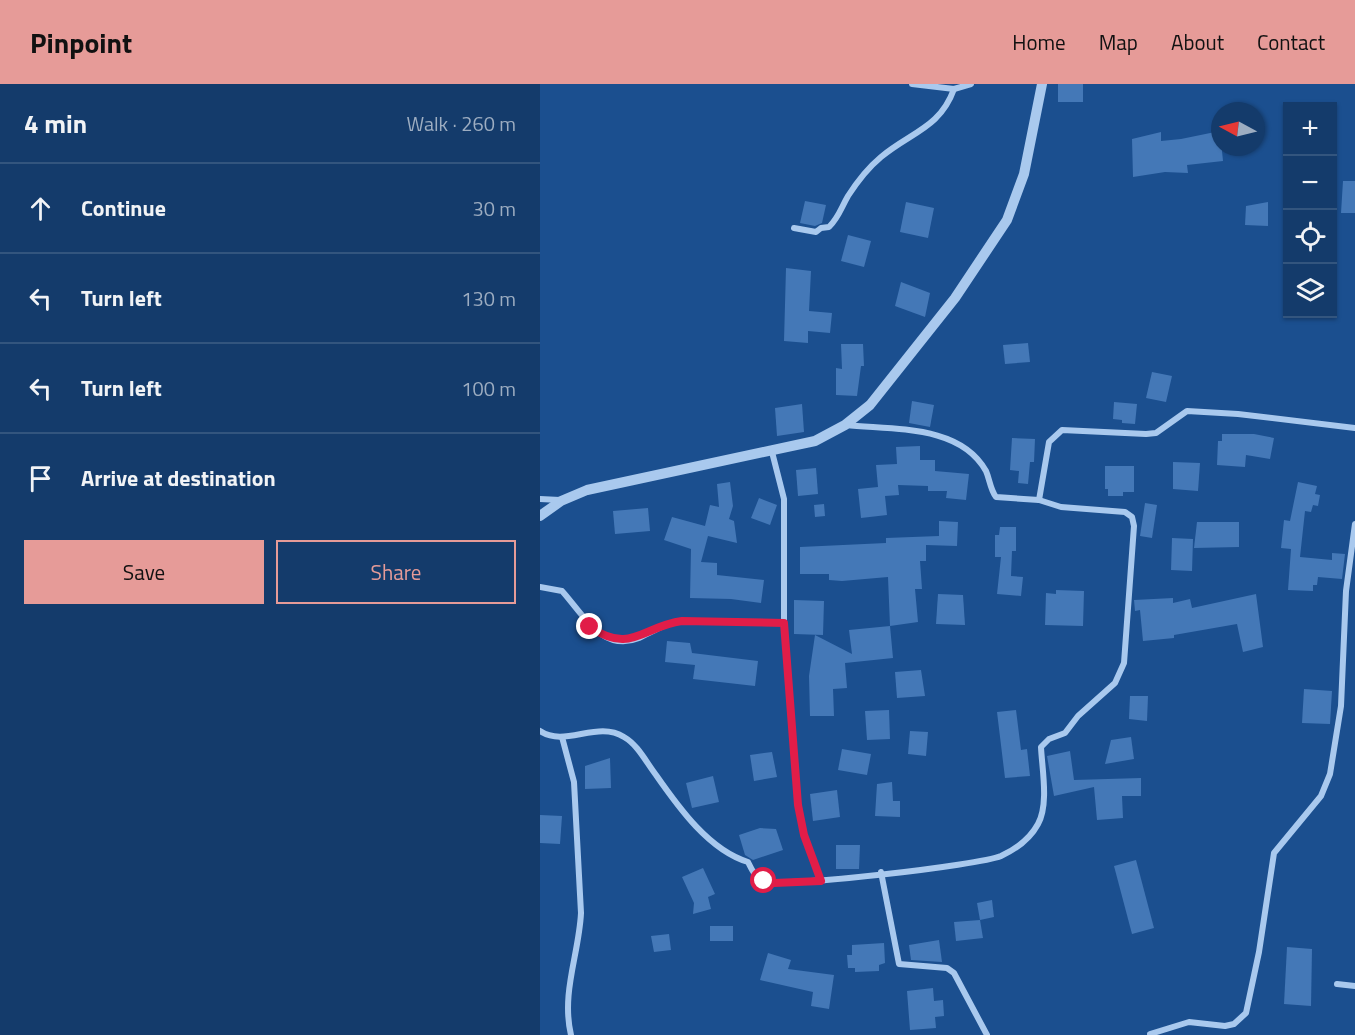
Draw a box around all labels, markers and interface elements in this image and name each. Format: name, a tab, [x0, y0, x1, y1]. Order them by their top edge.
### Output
text: Pinpoint	[30, 21, 132, 64]
text: Home	[1012, 26, 1066, 58]
text: Map	[1099, 26, 1138, 58]
text: About	[1171, 26, 1224, 58]
text: Contact	[1257, 26, 1325, 58]
north arrow	[1211, 102, 1265, 156]
map controls	[1283, 102, 1337, 318]
button: +	[1283, 102, 1337, 156]
text: 4 min	[24, 104, 87, 143]
text: Walk · 260 m	[407, 108, 516, 139]
button: −	[1283, 156, 1337, 210]
text: Continue	[81, 191, 166, 225]
icon: ahead	[24, 192, 57, 225]
text: 30 m	[472, 193, 516, 224]
button: locate	[1283, 210, 1337, 264]
button: layers	[1283, 264, 1337, 318]
text: Turn left	[81, 281, 162, 315]
icon: left	[24, 282, 57, 315]
text: 130 m	[461, 283, 516, 314]
text: Turn left	[81, 371, 162, 405]
icon: left	[24, 372, 57, 405]
text: 100 m	[461, 373, 516, 404]
text: Arrive at destination	[81, 461, 276, 495]
icon: arrive	[24, 462, 57, 495]
button: Save	[24, 540, 264, 604]
button: Share	[276, 540, 516, 604]
route end	[576, 613, 602, 639]
route start	[750, 867, 776, 893]

